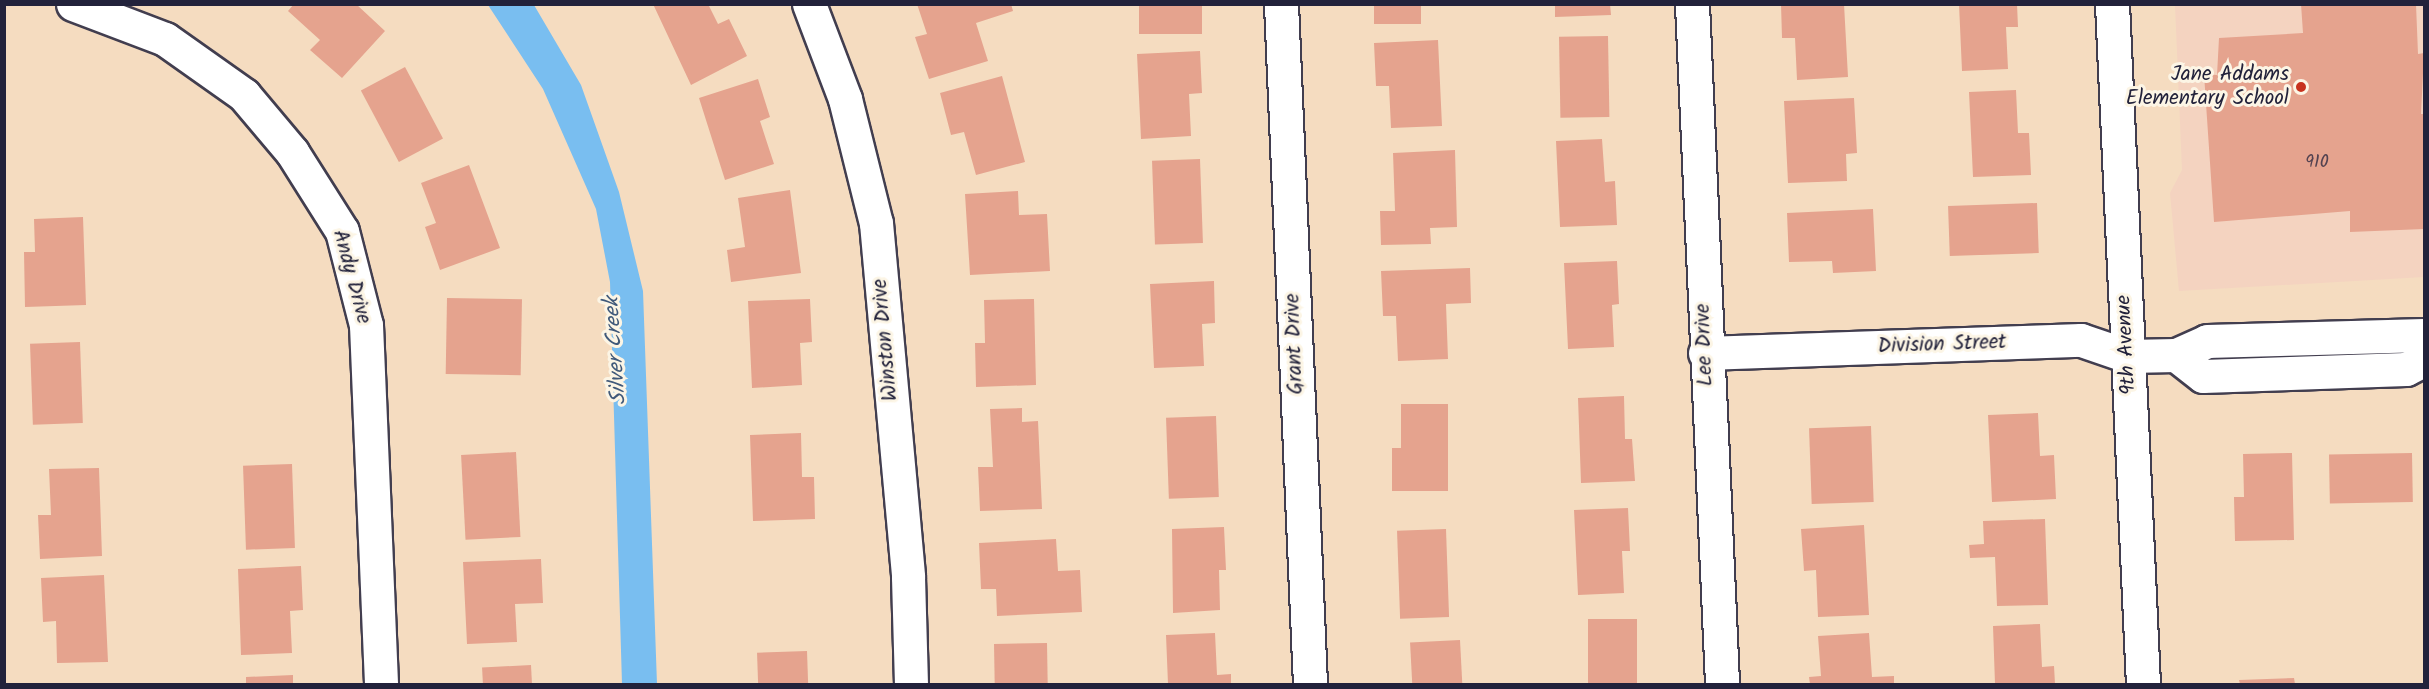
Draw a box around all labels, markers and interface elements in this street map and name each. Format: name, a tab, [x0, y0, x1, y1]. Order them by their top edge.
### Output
place label: Jane Addams Elementary School	[2126, 62, 2289, 112]
marker: Jane Addams Elementary School	[2294, 80, 2308, 94]
house number: 910	[2305, 152, 2329, 174]
street label: Andy Drive	[326, 227, 376, 327]
street label: Winston Drive	[868, 278, 904, 402]
street label: Grant Drive	[1281, 293, 1309, 395]
street label: 9th Avenue	[2112, 294, 2142, 396]
water label: Silver Creek	[599, 296, 633, 406]
street label: Lee Drive	[1691, 303, 1719, 387]
street label: Division Street	[1877, 330, 2007, 360]

